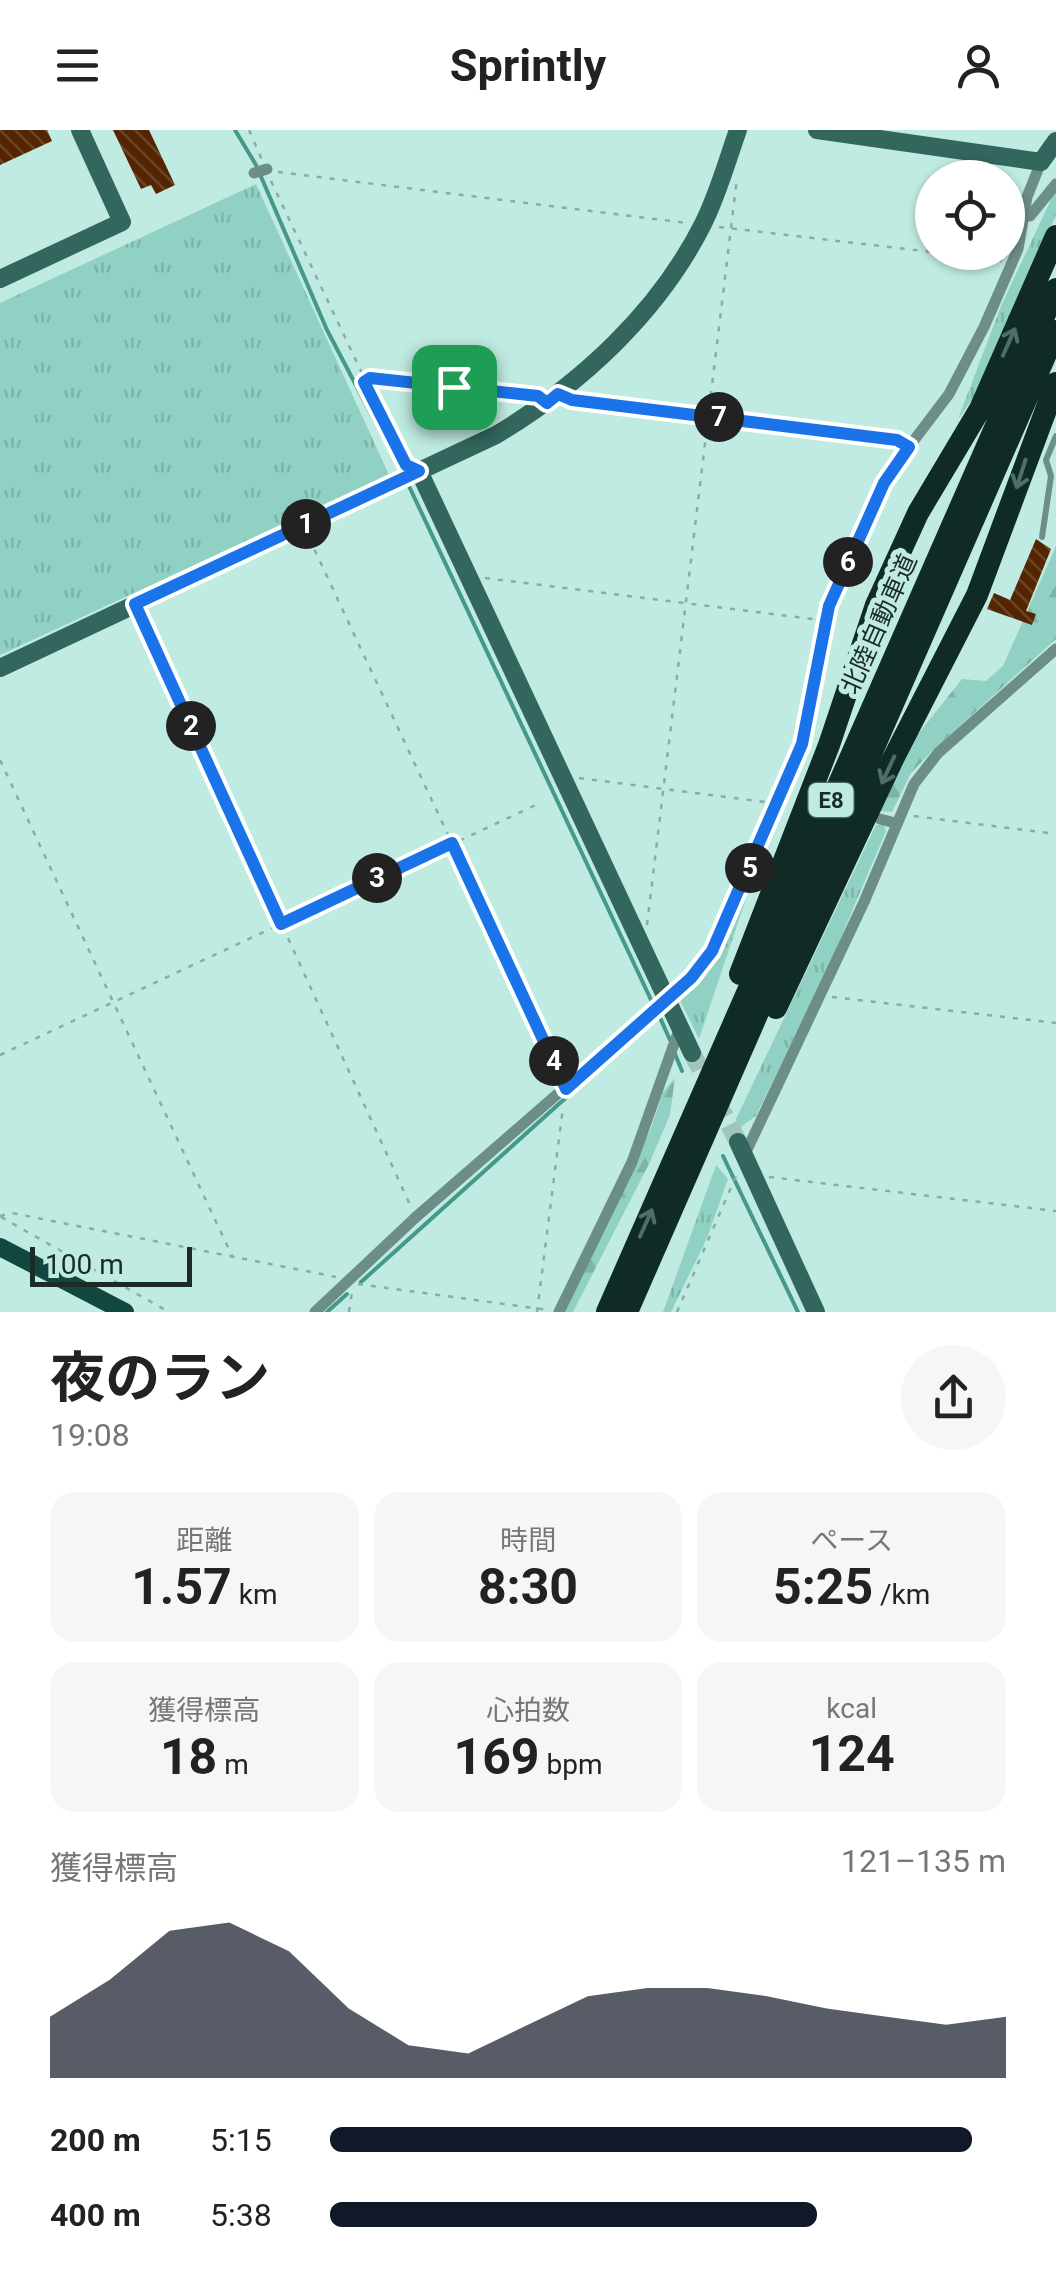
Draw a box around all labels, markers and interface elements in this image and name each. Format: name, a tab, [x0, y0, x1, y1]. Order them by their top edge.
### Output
icon: menu	[50, 38, 105, 93]
icon: person	[951, 38, 1006, 93]
text: Sprintly	[450, 39, 606, 92]
map controls	[915, 160, 1025, 270]
button: locate	[915, 160, 1025, 270]
one-way arrow	[1001, 327, 1019, 358]
pin	[412, 345, 497, 430]
icon: arrive	[427, 360, 482, 415]
pin: 7	[694, 392, 744, 442]
text: 7	[711, 400, 727, 433]
one-way arrow	[1011, 458, 1029, 489]
pin: 1	[281, 499, 331, 549]
text: 1	[298, 507, 314, 540]
pin: 6	[823, 537, 873, 587]
text: 6	[840, 545, 856, 578]
street label: 北陸自動車道	[835, 550, 923, 698]
pin: 2	[166, 701, 216, 751]
text: 2	[183, 709, 199, 742]
one-way arrow	[878, 754, 897, 784]
road number: E8	[808, 783, 854, 817]
pin: 5	[725, 843, 775, 893]
text: 5	[742, 851, 758, 884]
pin: 3	[352, 853, 402, 903]
text: 3	[369, 861, 385, 894]
pin: 4	[529, 1036, 579, 1086]
text: 4	[546, 1044, 562, 1077]
one-way arrow	[638, 1208, 656, 1239]
scale bar	[30, 1242, 192, 1286]
text: 100 m	[45, 1248, 124, 1281]
button: share	[901, 1345, 1006, 1450]
text: 夜のラン	[50, 1346, 270, 1410]
text: 19:08	[50, 1416, 130, 1454]
text: 距離	[176, 1524, 232, 1557]
text: 時間	[500, 1524, 556, 1557]
text: ペース	[810, 1524, 893, 1557]
text: 1.57	[131, 1558, 232, 1616]
text: 8:30	[478, 1558, 578, 1616]
text: 5:25	[773, 1558, 873, 1616]
text: km	[232, 1578, 277, 1611]
text: /km	[873, 1578, 930, 1611]
text: kcal	[826, 1692, 877, 1725]
text: 獲得標高	[148, 1694, 260, 1727]
text: 心拍数	[486, 1694, 570, 1727]
text: 124	[809, 1725, 895, 1783]
text: 18	[160, 1728, 217, 1786]
text: 169	[453, 1728, 540, 1786]
text: m	[217, 1748, 249, 1781]
text: bpm	[540, 1748, 603, 1781]
text: 121–135 m	[841, 1842, 1006, 1880]
text: 獲得標高	[50, 1849, 178, 1887]
text: 200 m	[50, 2121, 141, 2159]
text: 5:15	[210, 2121, 272, 2159]
text: 400 m	[50, 2196, 141, 2234]
text: 5:38	[210, 2196, 272, 2234]

